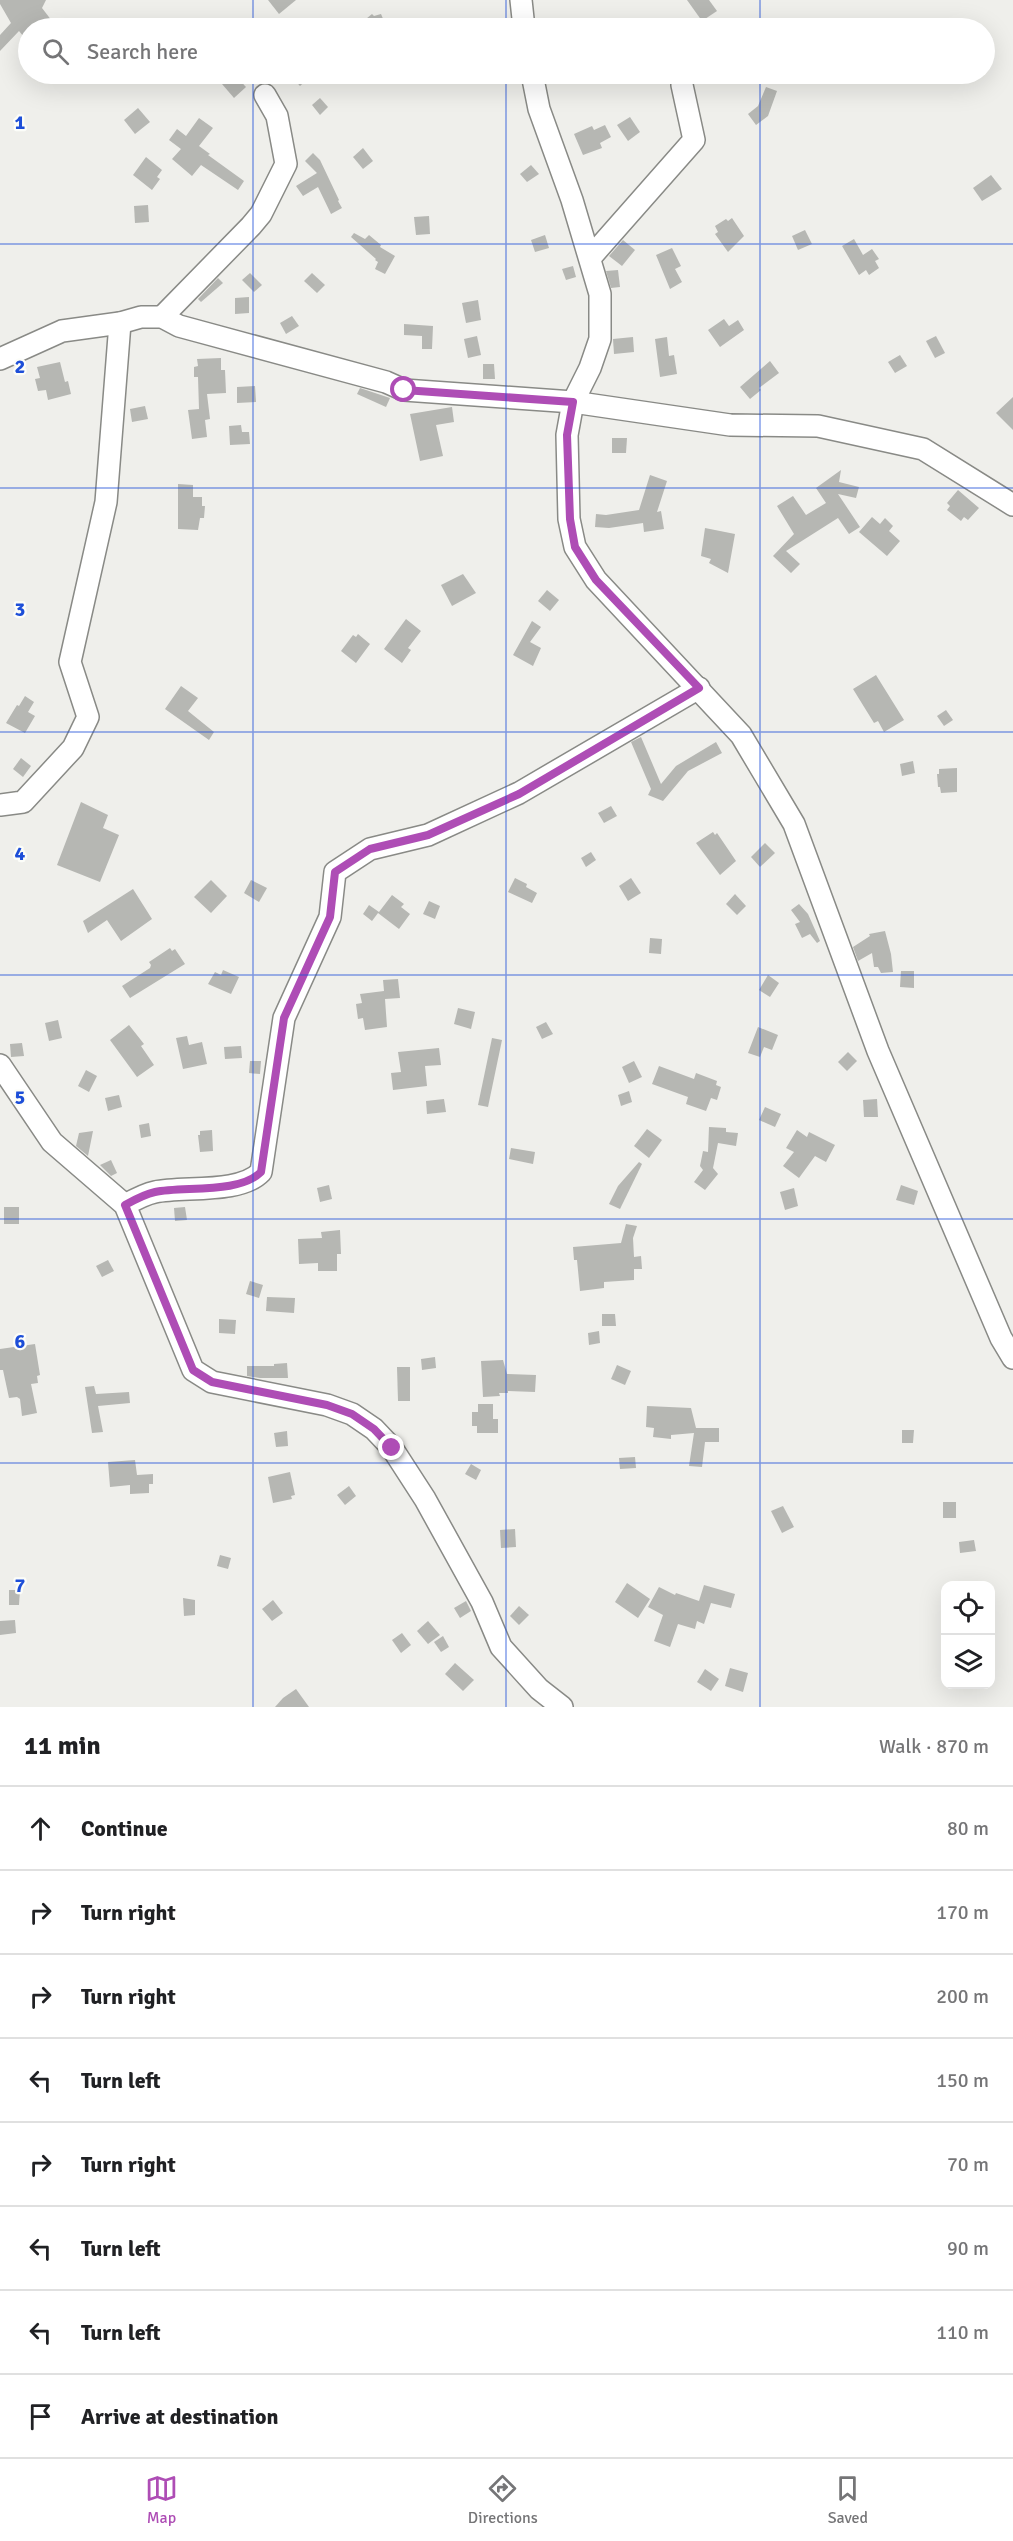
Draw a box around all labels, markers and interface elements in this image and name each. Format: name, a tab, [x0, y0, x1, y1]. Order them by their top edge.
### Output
search box	[18, 18, 995, 84]
icon: search	[39, 35, 72, 68]
text: Search here	[87, 38, 198, 65]
text: 1	[15, 110, 26, 135]
text: 2	[15, 354, 25, 379]
route start	[390, 376, 416, 402]
text: 3	[15, 597, 25, 622]
text: 4	[15, 841, 26, 866]
text: 5	[15, 1085, 25, 1110]
text: 6	[15, 1329, 26, 1354]
route end	[378, 1434, 404, 1460]
text: 7	[15, 1573, 26, 1598]
map controls	[941, 1581, 995, 1689]
button: locate	[941, 1581, 995, 1635]
button: layers	[941, 1635, 995, 1689]
text: 11 min	[24, 1730, 101, 1762]
text: Walk · 870 m	[879, 1734, 989, 1759]
icon: ahead	[24, 1812, 57, 1845]
text: Continue	[81, 1815, 168, 1842]
text: 80 m	[947, 1816, 989, 1841]
icon: right	[24, 1896, 57, 1929]
text: Turn right	[81, 1899, 176, 1926]
text: 170 m	[936, 1900, 989, 1925]
icon: right	[24, 1980, 57, 2013]
text: Turn right	[81, 1983, 176, 2010]
text: 200 m	[936, 1984, 989, 2009]
icon: left	[24, 2064, 57, 2097]
text: Turn left	[81, 2067, 161, 2094]
text: 150 m	[936, 2068, 989, 2093]
icon: right	[24, 2148, 57, 2181]
text: Turn right	[81, 2151, 176, 2178]
text: 70 m	[947, 2152, 989, 2177]
icon: left	[24, 2232, 57, 2265]
text: Turn left	[81, 2235, 161, 2262]
text: 90 m	[947, 2236, 989, 2261]
icon: left	[24, 2316, 57, 2349]
text: Turn left	[81, 2319, 161, 2346]
text: 110 m	[936, 2320, 989, 2345]
icon: arrive	[24, 2400, 57, 2433]
text: Arrive at destination	[81, 2403, 278, 2430]
tab: Map	[145, 2472, 178, 2528]
tab: Directions	[468, 2472, 538, 2528]
tab: Saved	[828, 2472, 868, 2528]

